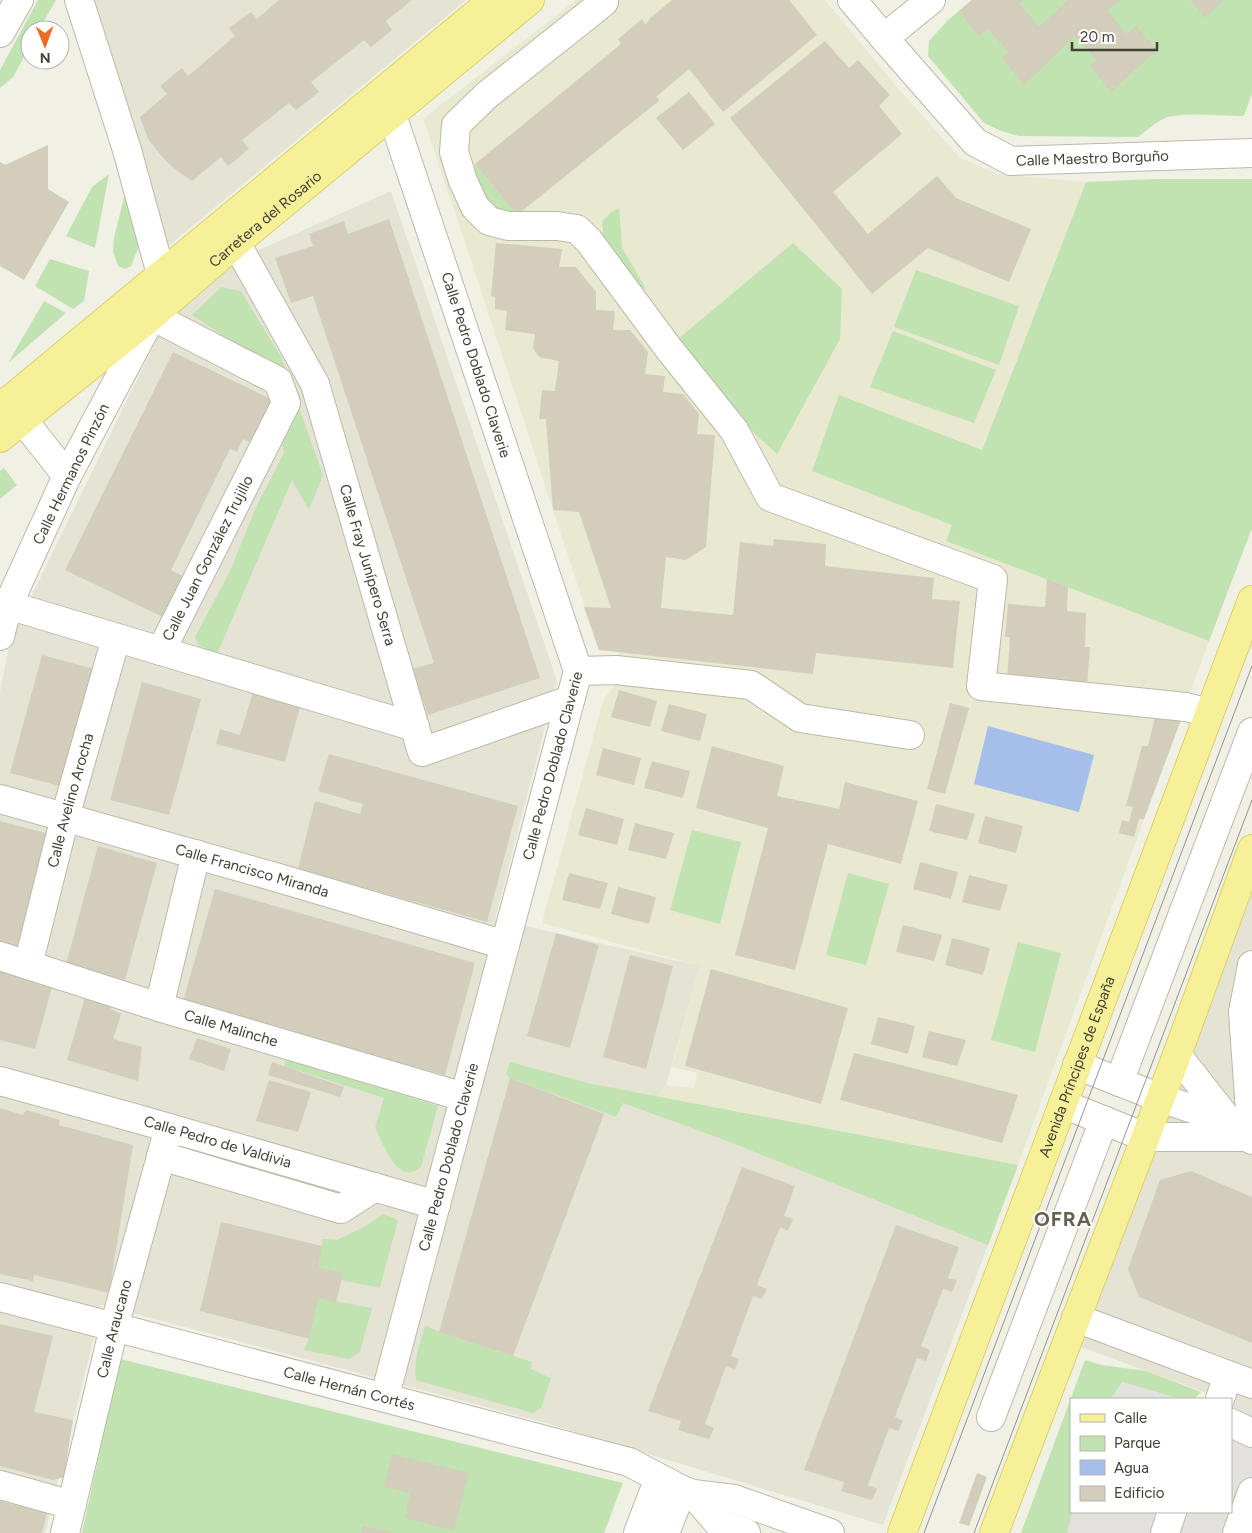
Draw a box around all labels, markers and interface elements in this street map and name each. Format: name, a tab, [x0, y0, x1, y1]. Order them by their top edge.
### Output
north arrow	[20, 20, 70, 70]
scale bar	[1072, 20, 1157, 52]
text: 20 m	[1080, 28, 1114, 46]
text: N	[40, 49, 51, 66]
street label: Calle Maestro Borguño	[1016, 147, 1169, 170]
street label: Carretera del Rosario	[205, 167, 326, 271]
street label: Calle Pedro Doblado Claverie	[437, 270, 515, 460]
street label: Calle Hermanos Pinzón	[29, 401, 113, 547]
street label: Calle Juan González Trujillo	[159, 472, 257, 644]
street label: Calle Fray Junípero Serra	[336, 482, 400, 648]
street label: Calle Pedro Doblado Claverie	[519, 670, 586, 862]
street label: Calle Avelino Arocha	[44, 731, 97, 869]
street label: Calle Francisco Miranda	[173, 840, 331, 901]
street label: Avenida Príncipes de España	[1035, 974, 1119, 1160]
street label: Calle Malinche	[182, 1006, 280, 1051]
street label: Calle Pedro Doblado Claverie	[415, 1061, 482, 1253]
street label: Calle Pedro de Valdivia	[142, 1112, 294, 1172]
district label: OFRA	[1034, 1207, 1092, 1231]
street label: Calle Araucano	[93, 1277, 136, 1380]
street label: Calle Hernán Cortés	[282, 1363, 417, 1414]
legend	[1070, 1398, 1232, 1513]
text: Calle	[1114, 1409, 1147, 1427]
text: Parque	[1114, 1434, 1161, 1452]
text: Agua	[1114, 1459, 1149, 1477]
text: Edificio	[1114, 1484, 1165, 1502]

